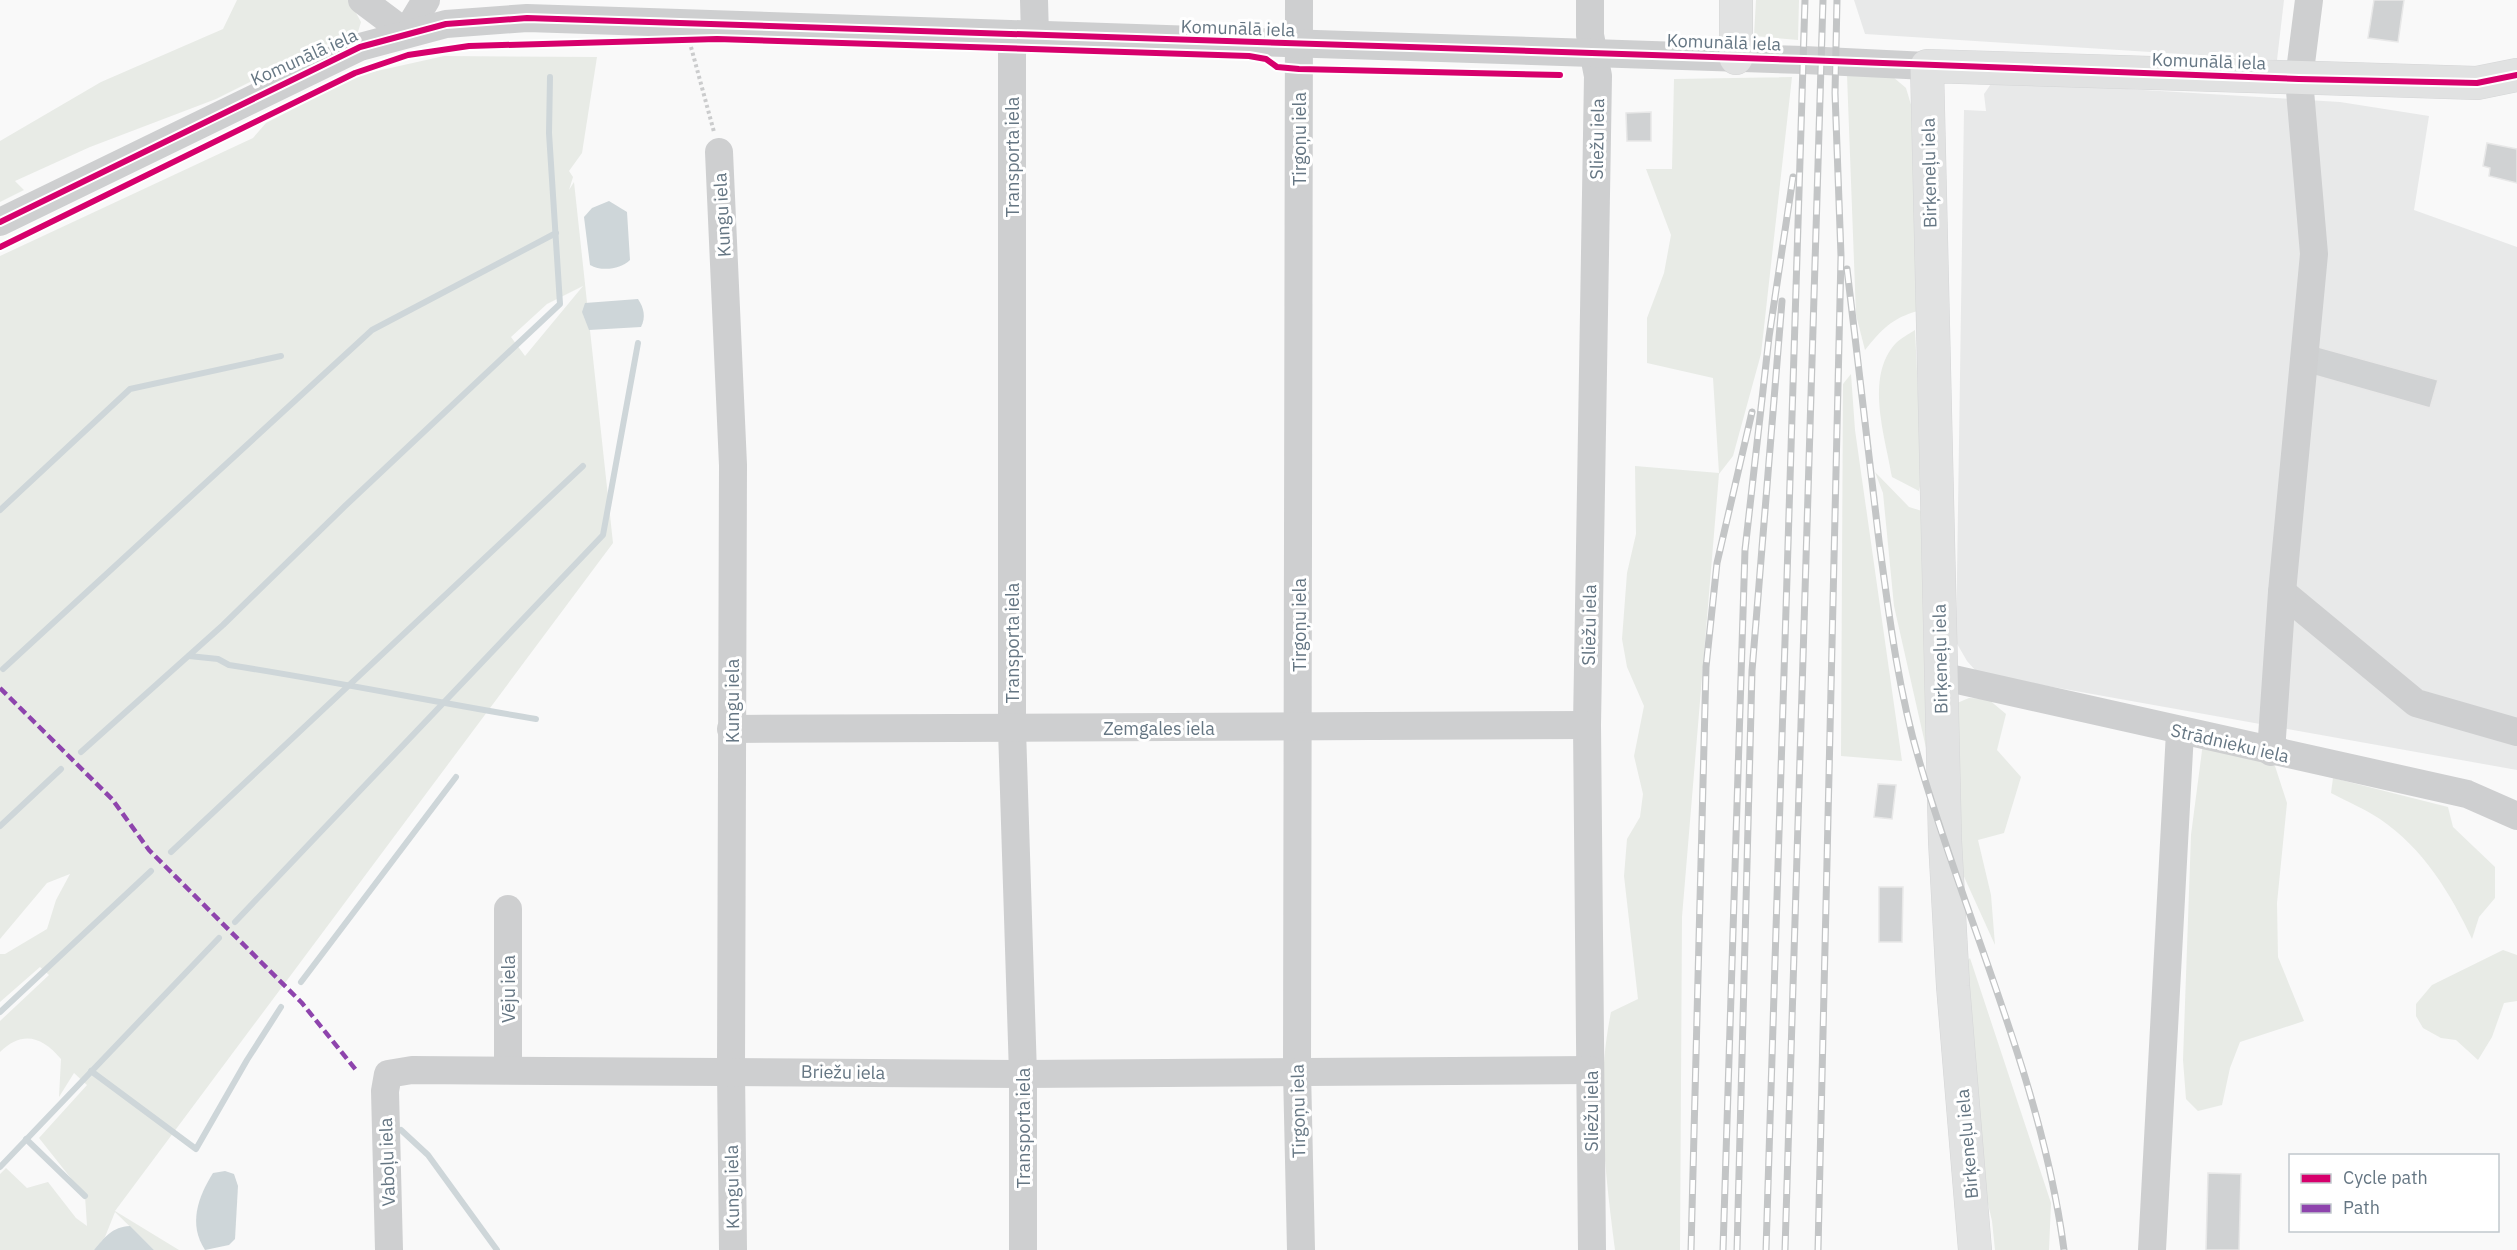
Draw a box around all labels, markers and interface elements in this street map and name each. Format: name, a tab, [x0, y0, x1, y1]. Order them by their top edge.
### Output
street label: Komunālā iela	[1180, 15, 1296, 42]
street label: Komunālā iela	[247, 23, 361, 91]
street label: Komunālā iela	[1666, 29, 1782, 56]
street label: Komunālā iela	[2151, 48, 2267, 75]
street label: Tirgoņu iela	[1288, 92, 1311, 186]
street label: Transporta iela	[1001, 96, 1024, 217]
street label: Sliežu iela	[1585, 98, 1609, 180]
street label: Birķeneļu iela	[1917, 117, 1941, 228]
street label: Kungu iela	[708, 172, 736, 258]
street label: Tirgoņu iela	[1288, 578, 1311, 672]
street label: Transporta iela	[1001, 582, 1024, 703]
street label: Sliežu iela	[1577, 584, 1601, 666]
street label: Birķeneļu iela	[1928, 603, 1952, 714]
street label: Kungu iela	[721, 658, 744, 743]
street label: Zemgales iela	[1103, 717, 1215, 740]
street label: Strādnieku iela	[2169, 718, 2292, 768]
street label: Vēju iela	[497, 955, 520, 1023]
street label: Briežu iela	[801, 1060, 886, 1084]
street label: Tirgoņu iela	[1286, 1063, 1310, 1158]
street label: Transporta iela	[1012, 1067, 1035, 1188]
street label: Sliežu iela	[1580, 1070, 1603, 1152]
street label: Birķeneļu iela	[1951, 1088, 1983, 1200]
street label: Vaboļu iela	[374, 1117, 400, 1207]
street label: Kungu iela	[720, 1144, 744, 1229]
legend	[2289, 1154, 2499, 1232]
text: Cycle path	[2343, 1166, 2428, 1189]
text: Path	[2343, 1196, 2380, 1219]

